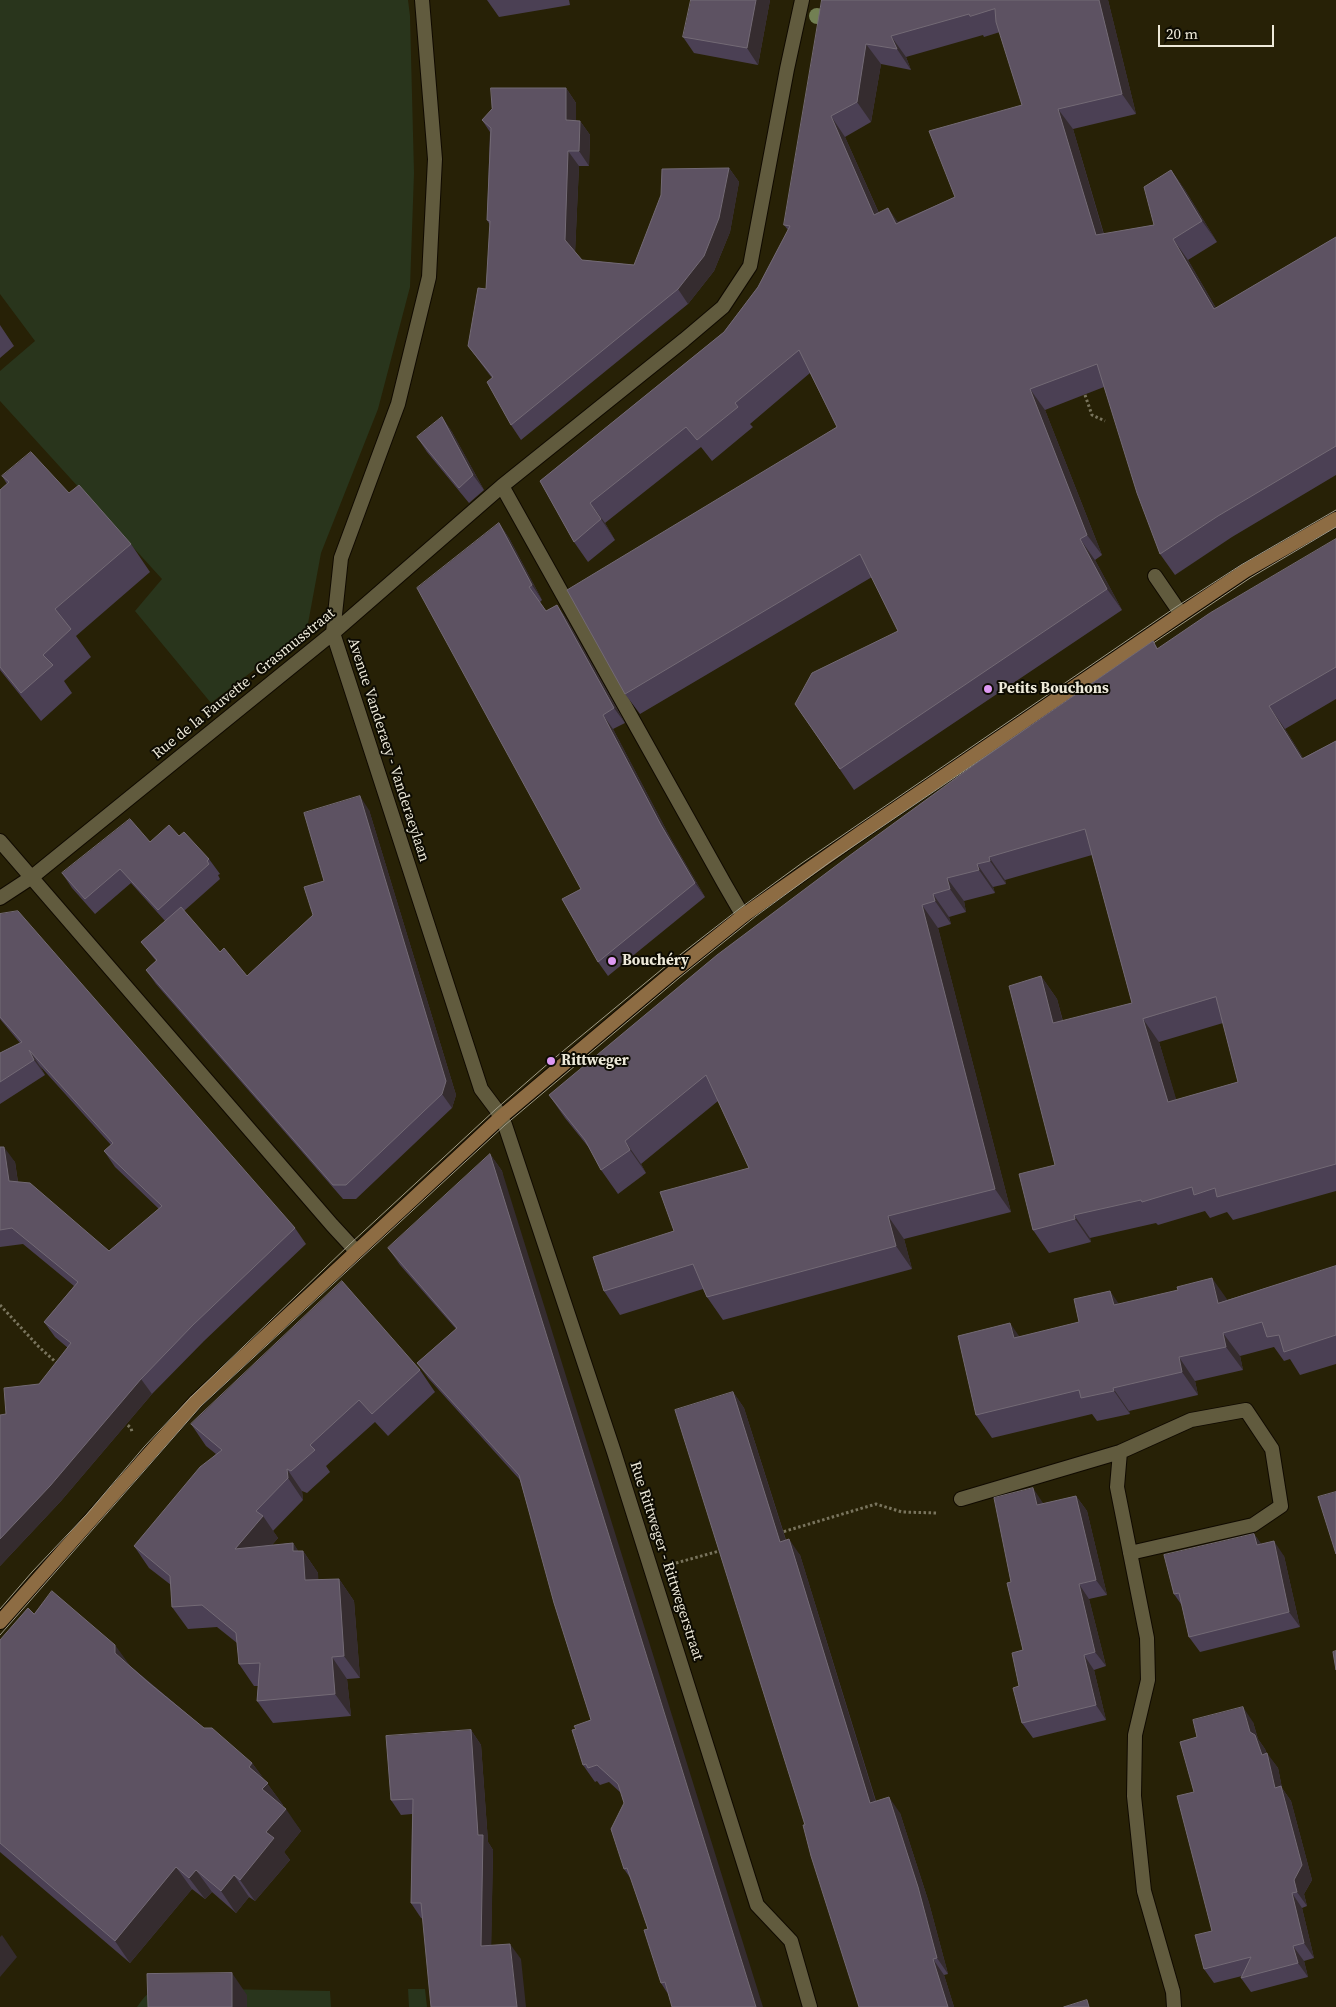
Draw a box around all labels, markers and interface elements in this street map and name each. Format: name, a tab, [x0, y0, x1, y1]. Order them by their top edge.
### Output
scale bar	[1161, 15, 1277, 47]
text: 20 m	[1166, 23, 1198, 44]
street label: Rue de la Fauvette - Grasmusstraat	[149, 605, 339, 763]
street label: Avenue Vanderaey - Vanderaeylaan	[343, 636, 433, 864]
place label: Petits Bouchons	[998, 680, 1109, 698]
marker: Petits Bouchons	[982, 683, 994, 695]
place label: Bouchéry	[622, 952, 689, 970]
marker: Bouchéry	[606, 955, 618, 967]
place label: Rittweger	[561, 1052, 629, 1070]
marker: Rittweger	[545, 1055, 557, 1067]
street label: Rue Rittweger - Rittwegerstraat	[625, 1459, 707, 1663]

